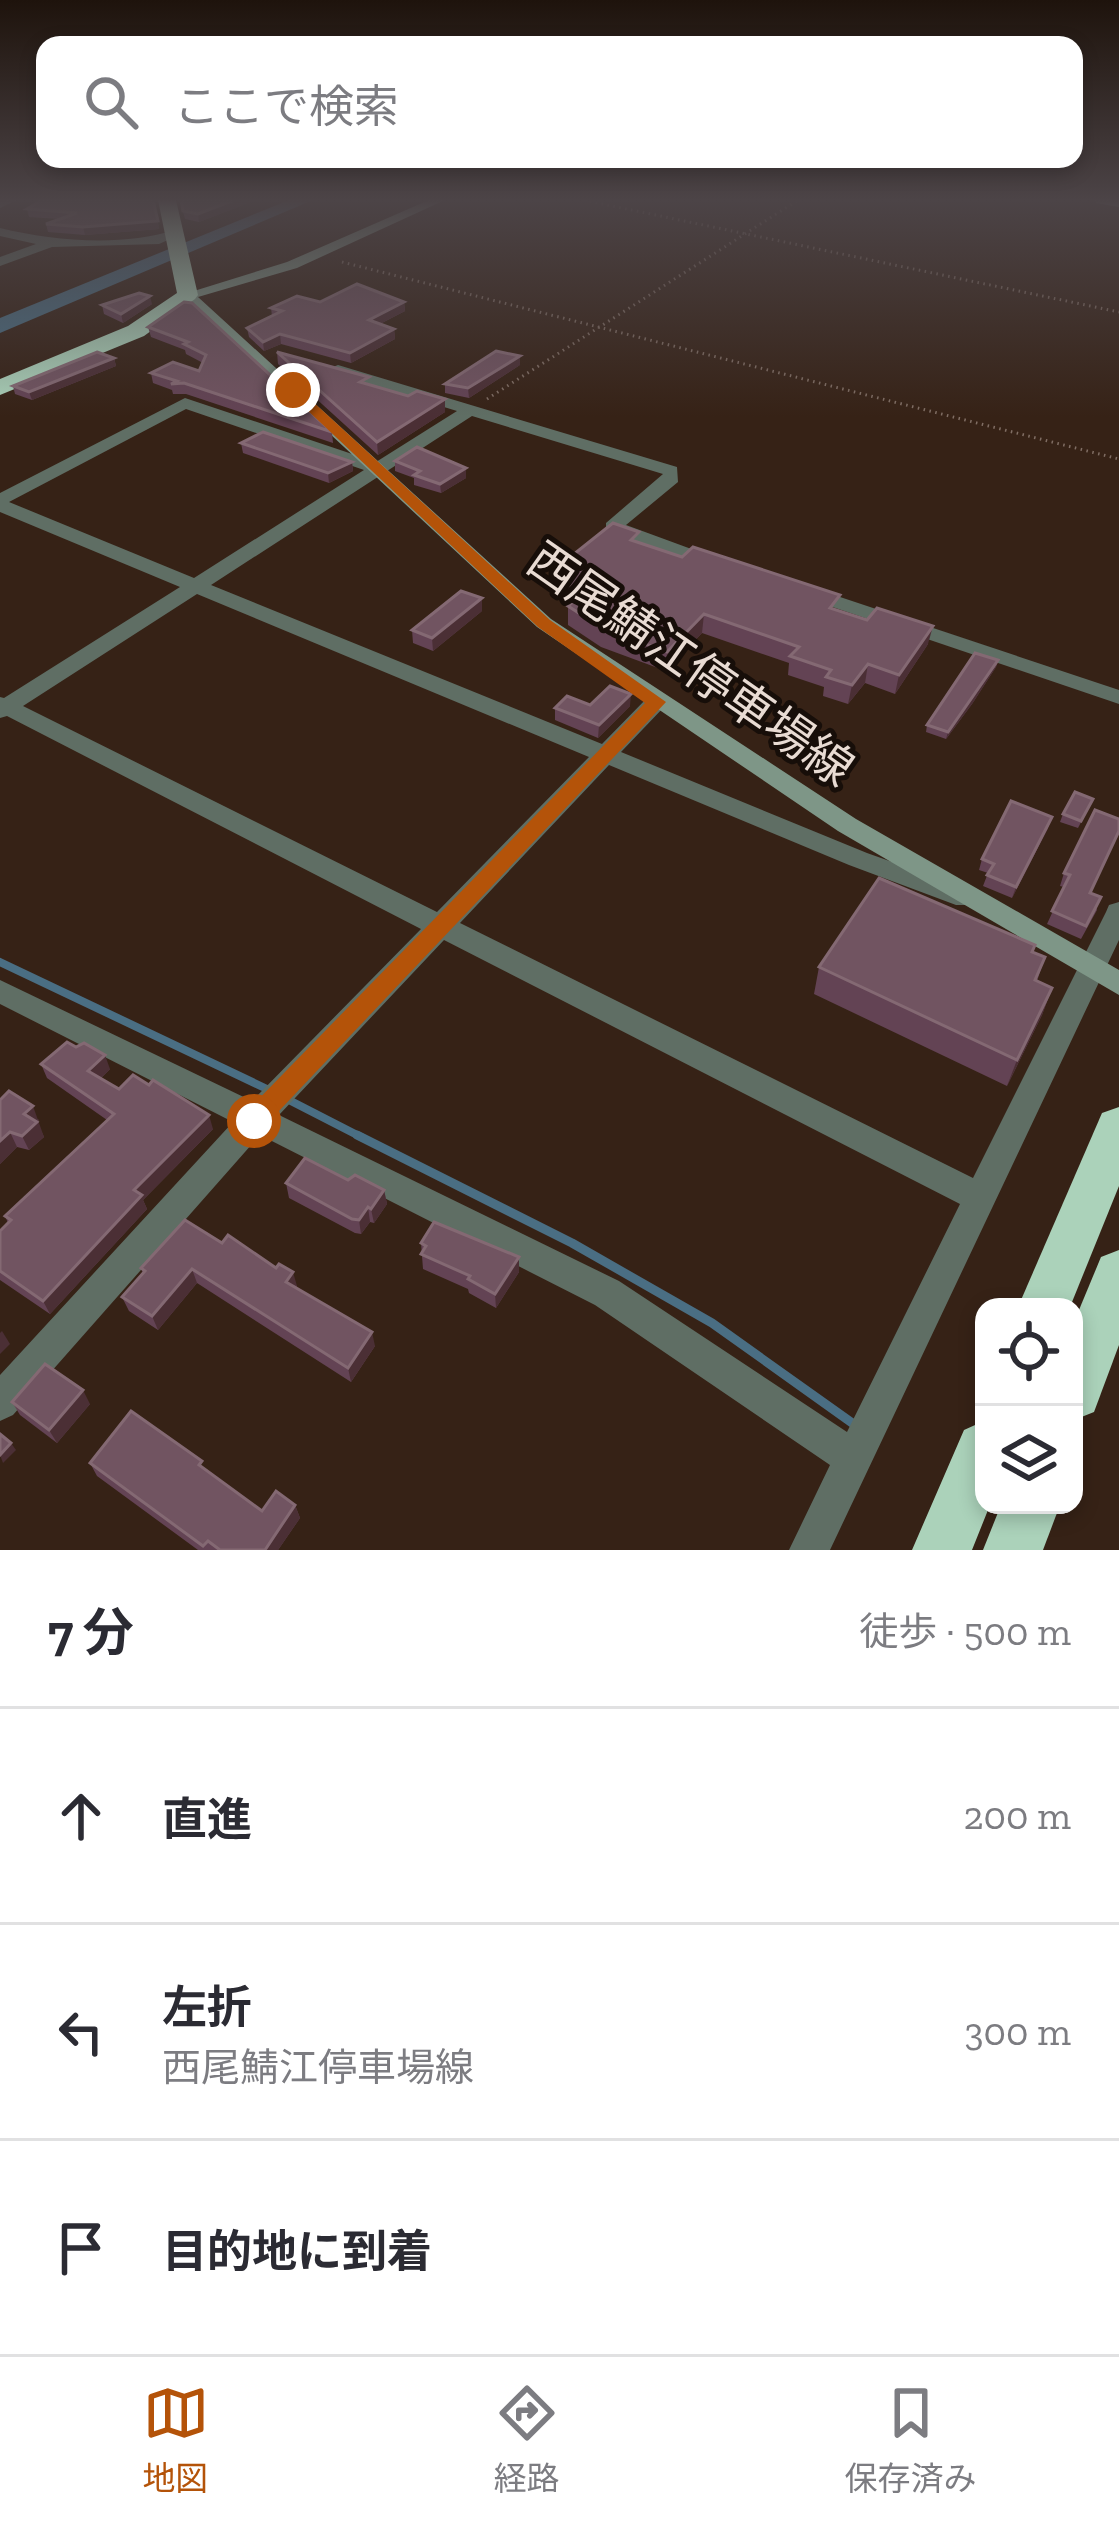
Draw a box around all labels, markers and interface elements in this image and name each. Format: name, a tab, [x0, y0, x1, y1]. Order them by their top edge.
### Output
search box	[36, 36, 1083, 168]
icon: search	[78, 69, 144, 135]
text: ここで検索	[174, 80, 399, 134]
route end	[266, 363, 320, 417]
street label: 西尾鯖江停車場線	[517, 531, 864, 798]
route start	[227, 1094, 281, 1148]
map controls	[975, 1298, 1083, 1514]
button: locate	[975, 1298, 1083, 1406]
button: layers	[975, 1406, 1083, 1514]
text: 7 分	[48, 1602, 134, 1663]
text: 徒歩 · 500 m	[859, 1608, 1071, 1655]
icon: ahead	[48, 1783, 114, 1849]
text: 200 m	[963, 1792, 1071, 1839]
text: 直進	[162, 1793, 252, 1847]
text: 左折	[162, 1981, 252, 2035]
icon: left	[48, 1999, 114, 2065]
text: 300 m	[964, 2008, 1071, 2055]
text: 西尾鯖江停車場線	[162, 2044, 474, 2091]
icon: arrive	[48, 2215, 114, 2281]
text: 目的地に到着	[162, 2225, 432, 2279]
tab: 地図	[143, 2380, 209, 2500]
tab: 経路	[494, 2380, 560, 2500]
tab: 保存済み	[845, 2380, 977, 2500]

